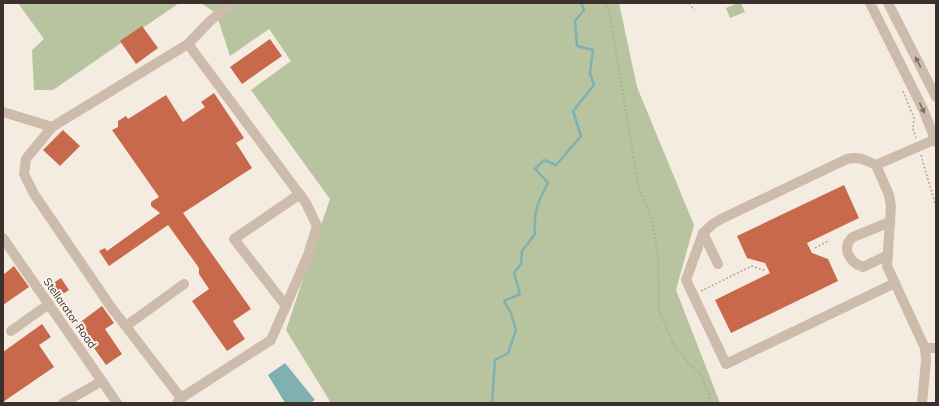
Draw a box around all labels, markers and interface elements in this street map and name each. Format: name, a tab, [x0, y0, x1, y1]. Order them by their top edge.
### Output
one-way arrow	[915, 57, 921, 68]
one-way arrow	[919, 102, 925, 114]
street label: Stellarator Road	[40, 275, 100, 351]

